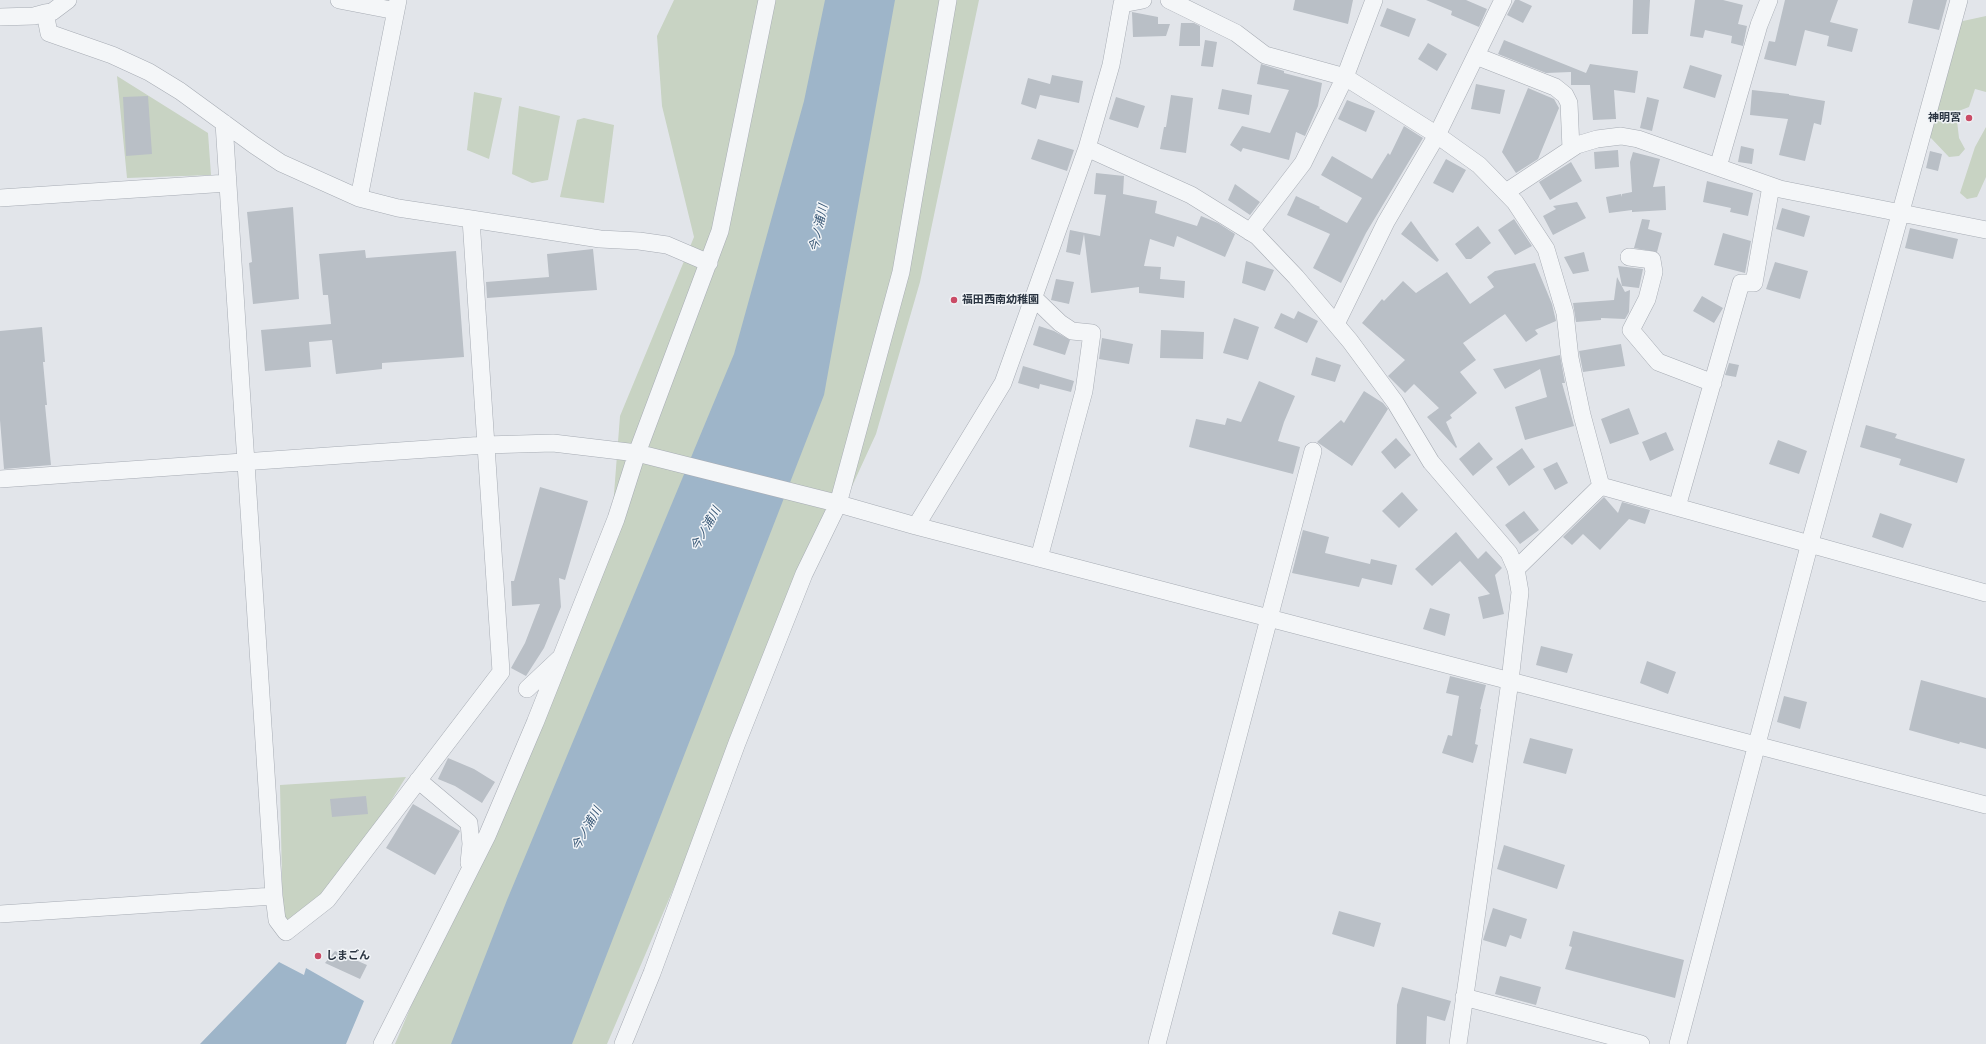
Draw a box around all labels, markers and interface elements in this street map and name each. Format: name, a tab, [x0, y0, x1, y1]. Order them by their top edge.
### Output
place label: 神明宮	[1928, 111, 1961, 125]
marker: 神明宮	[1964, 113, 1974, 123]
water label: 今ノ浦川	[807, 203, 831, 253]
place label: 福田西南幼稚園	[962, 293, 1039, 307]
marker: 福田西南幼稚園	[949, 295, 959, 305]
water label: 今ノ浦川	[688, 505, 724, 553]
water label: 今ノ浦川	[569, 805, 605, 853]
place label: しまごん	[326, 949, 370, 963]
marker: しまごん	[313, 951, 323, 961]

